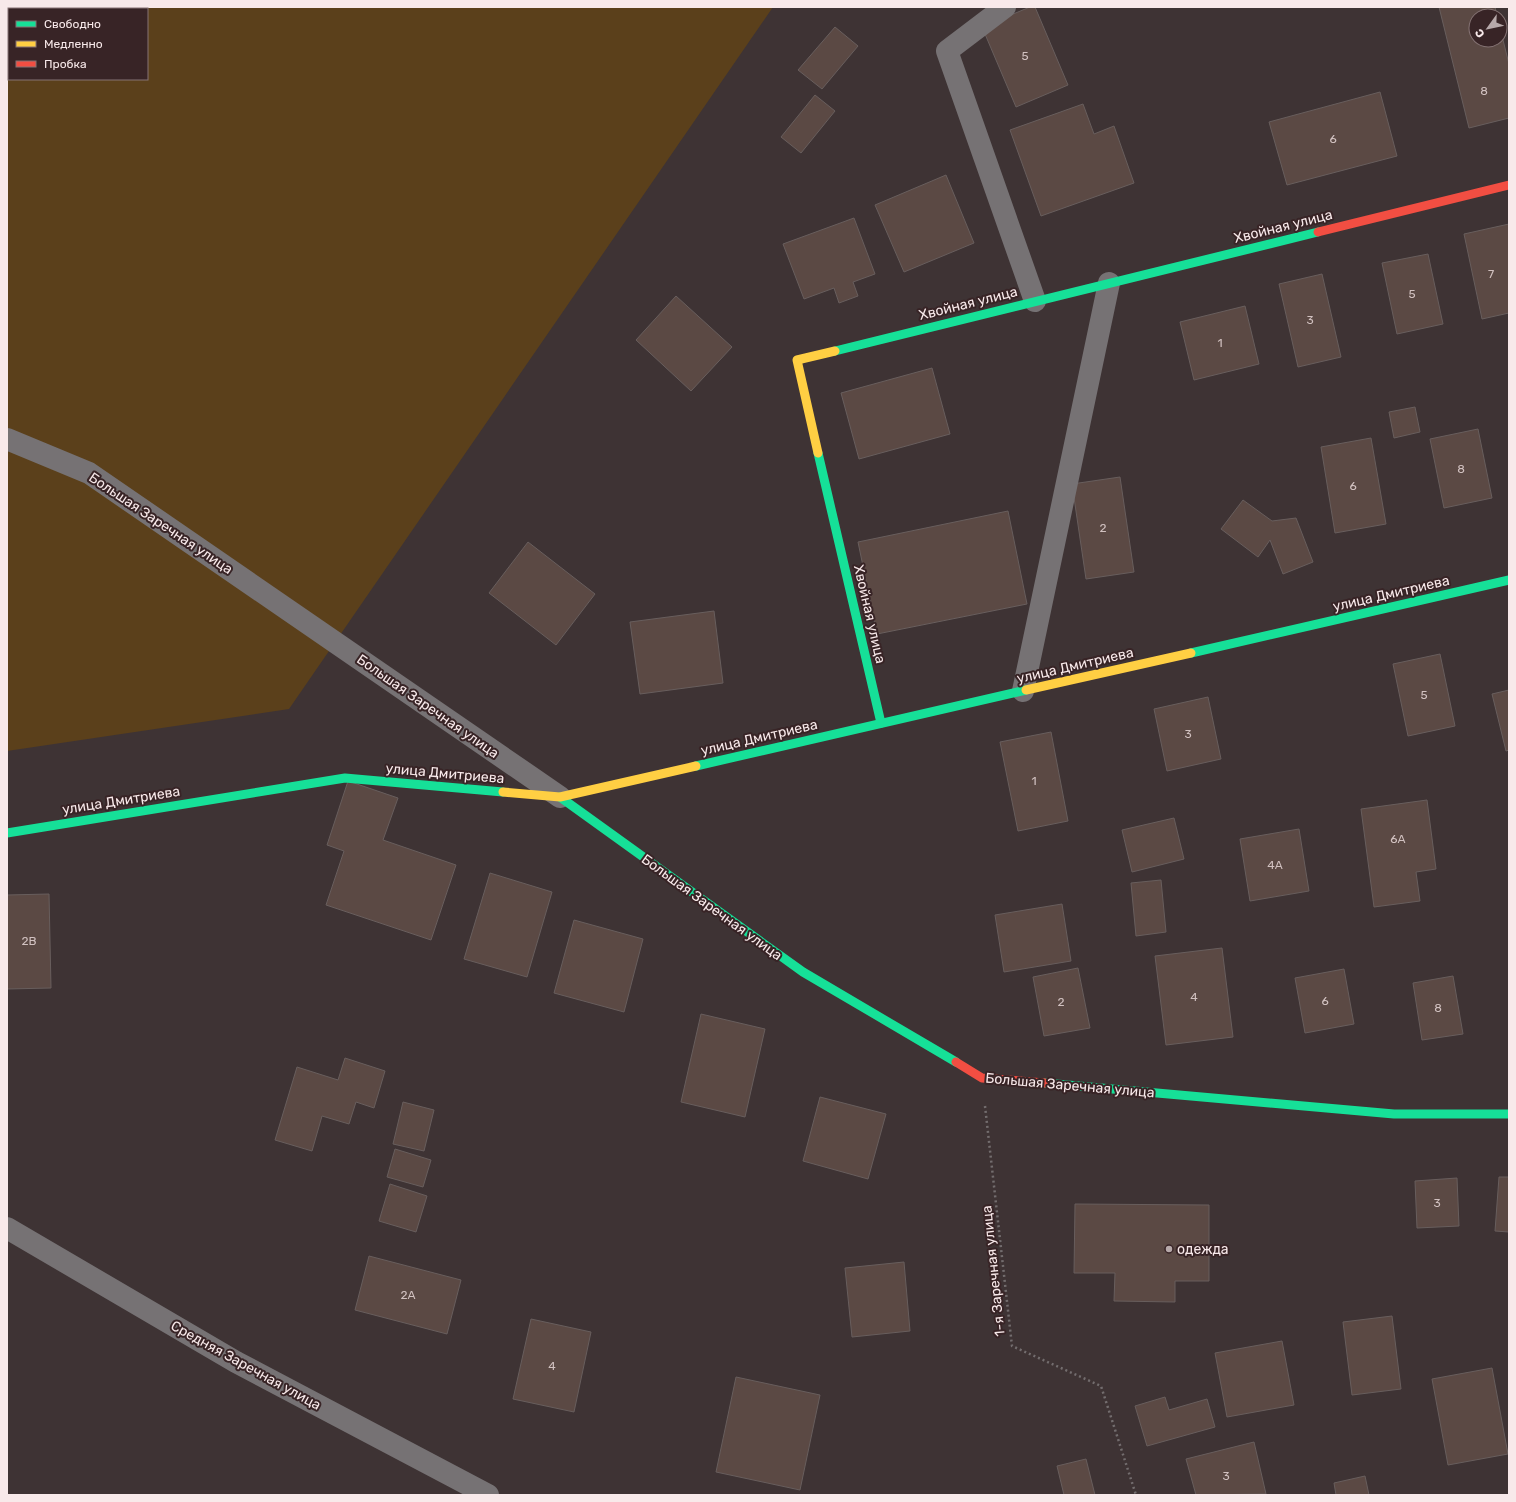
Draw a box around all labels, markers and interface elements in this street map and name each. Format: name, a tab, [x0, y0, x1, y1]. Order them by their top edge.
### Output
legend	[8, 8, 148, 80]
north arrow	[1468, 8, 1508, 48]
text: Свободно	[44, 17, 101, 31]
text: С	[1472, 26, 1488, 40]
text: Медленно	[44, 37, 103, 51]
house number: 5	[1021, 49, 1029, 63]
text: Пробка	[44, 57, 87, 71]
house number: 8	[1480, 84, 1488, 98]
house number: 6	[1329, 132, 1337, 146]
street label: Хвойная улица	[1232, 206, 1334, 247]
house number: 7	[1488, 267, 1494, 281]
street label: Хвойная улица	[917, 283, 1019, 324]
house number: 5	[1408, 287, 1416, 301]
house number: 3	[1306, 313, 1314, 327]
house number: 1	[1217, 336, 1223, 350]
house number: 8	[1457, 462, 1465, 476]
street label: Большая Заречная улица	[86, 469, 236, 578]
house number: 6	[1349, 479, 1357, 493]
house number: 2	[1099, 521, 1107, 535]
street label: Хвойная улица	[850, 563, 889, 665]
street label: улица Дмитриева	[1331, 572, 1451, 615]
street label: улица Дмитриева	[1015, 644, 1135, 687]
street label: Большая Заречная улица	[353, 651, 502, 762]
house number: 5	[1420, 688, 1428, 702]
street label: улица Дмитриева	[699, 716, 819, 759]
house number: 3	[1184, 727, 1192, 741]
street label: улица Дмитриева	[385, 760, 505, 787]
house number: 1	[1031, 774, 1037, 788]
street label: улица Дмитриева	[61, 783, 181, 818]
house number: 6А	[1390, 832, 1406, 846]
street label: Большая Заречная улица	[638, 851, 785, 964]
house number: 4А	[1267, 858, 1283, 872]
house number: 2В	[21, 934, 37, 948]
house number: 4	[1190, 990, 1198, 1004]
house number: 6	[1321, 994, 1329, 1008]
house number: 2	[1057, 995, 1065, 1009]
house number: 8	[1434, 1001, 1442, 1015]
street label: Большая Заречная улица	[985, 1070, 1155, 1101]
house number: 3	[1433, 1196, 1441, 1210]
street label: 1-я Заречная улица	[978, 1205, 1009, 1337]
place label: одежда	[1177, 1241, 1229, 1258]
marker: одежда	[1164, 1244, 1174, 1254]
house number: 2А	[400, 1288, 416, 1302]
street label: Средняя Заречная улица	[168, 1317, 324, 1414]
house number: 4	[548, 1359, 556, 1373]
house number: 3	[1222, 1469, 1230, 1483]

